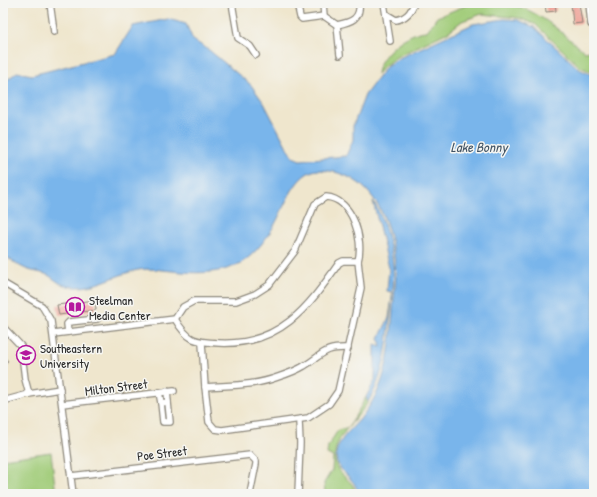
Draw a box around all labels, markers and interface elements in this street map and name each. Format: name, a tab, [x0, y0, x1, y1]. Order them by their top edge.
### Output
water label: Lake Bonny	[451, 137, 509, 157]
place label: Steelman Media Center	[89, 291, 151, 324]
library icon: Steelman Media Center	[64, 296, 86, 318]
place label: Southeastern University	[40, 339, 102, 372]
school or university icon: Southeastern University	[15, 344, 37, 366]
street label: Milton Street	[84, 374, 149, 400]
street label: Poe Street	[136, 441, 188, 465]

